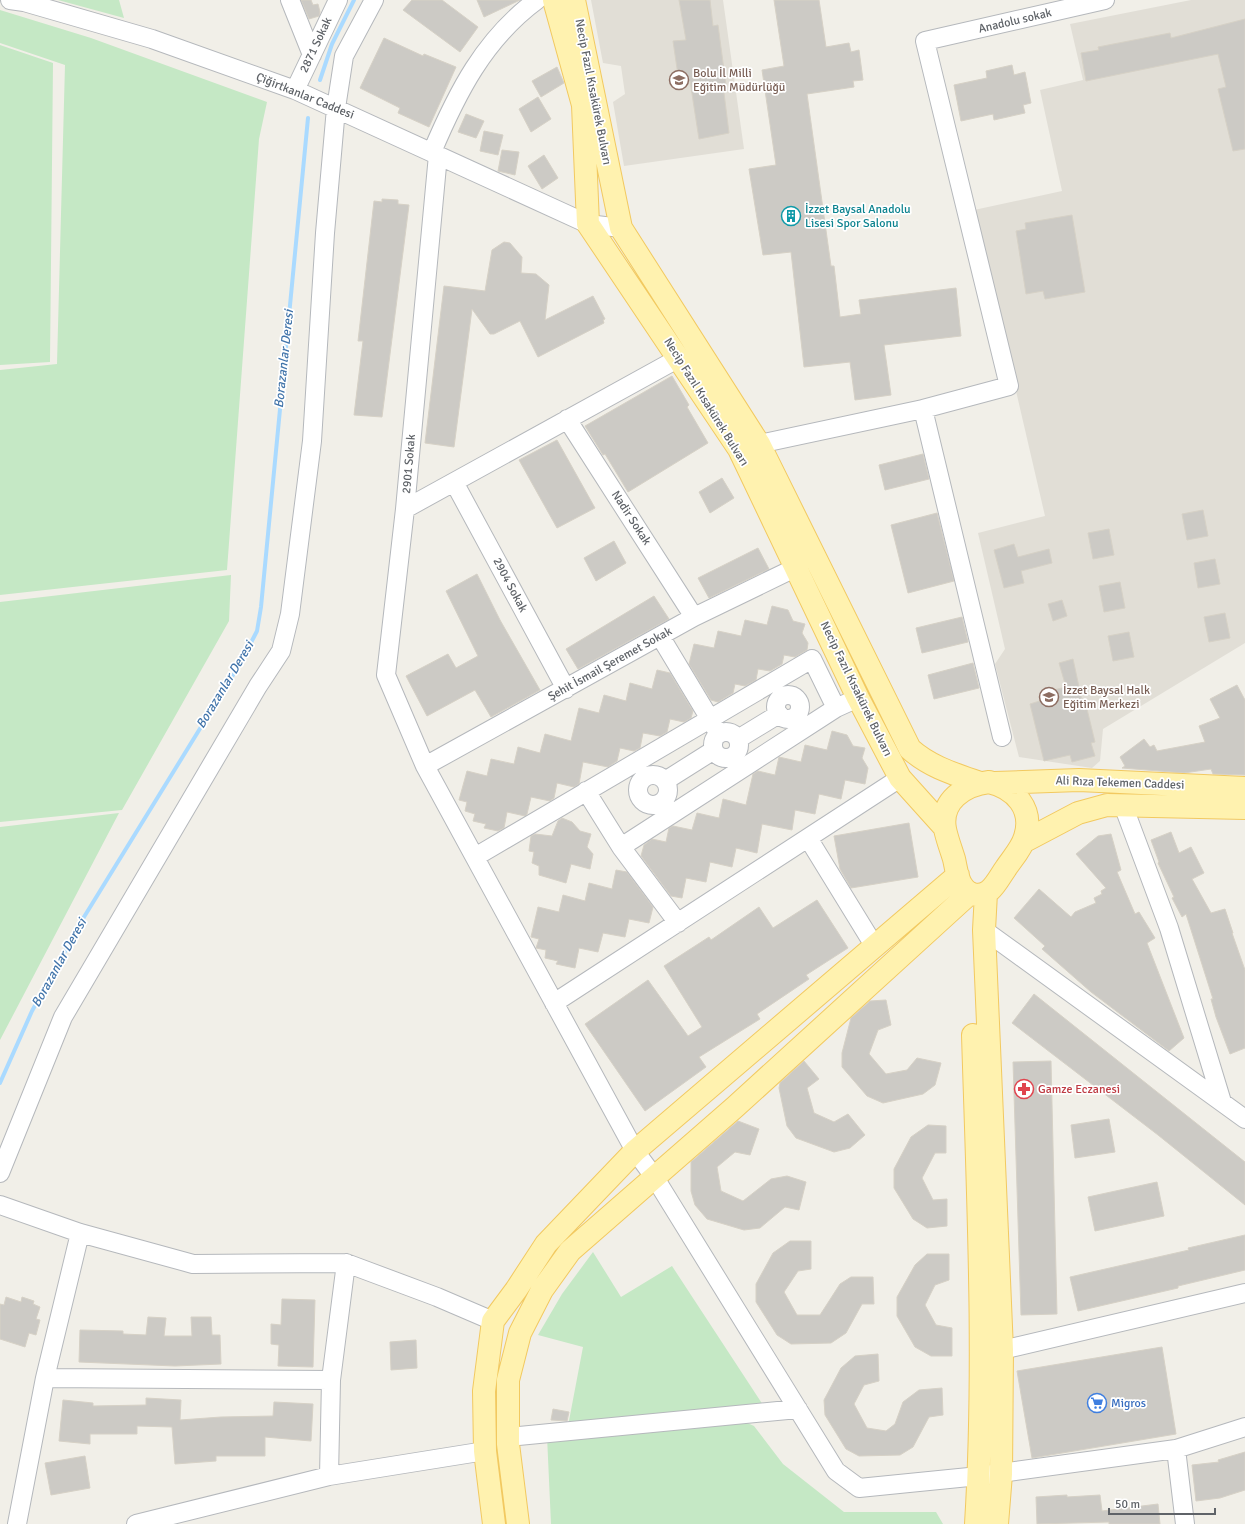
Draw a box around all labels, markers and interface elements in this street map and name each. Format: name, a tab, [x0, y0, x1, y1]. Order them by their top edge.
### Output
street label: Anadolu sokak	[977, 5, 1053, 37]
street label: 2871 Sokak	[297, 15, 335, 75]
street label: Necip Fazıl Kısakürek Bulvarı	[571, 18, 615, 166]
place label: Bolu İl Milli Eğitim Müdürlüğü	[693, 66, 785, 95]
street label: Çiğirtkanlar Caddesi	[254, 69, 356, 123]
school or university icon: Bolu İl Milli Eğitim Müdürlüğü	[668, 69, 690, 91]
place label: İzzet Baysal Anadolu Lisesi Spor Salonu	[805, 202, 911, 231]
building icon: İzzet Baysal Anadolu Lisesi Spor Salonu	[780, 205, 802, 227]
water label: Borazanlar Deresi	[271, 308, 297, 409]
street label: Necip Fazıl Kısakürek Bulvarı	[660, 335, 752, 469]
street label: 2901 Sokak	[399, 434, 419, 494]
street label: Nadir Sokak	[608, 488, 654, 548]
street label: 2904 Sokak	[489, 555, 531, 615]
street label: Necip Fazıl Kısakürek Bulvarı	[817, 619, 895, 759]
street label: Şehit İsmail Şeremet Sokak	[545, 624, 675, 704]
water label: Borazanlar Deresi	[193, 637, 258, 731]
place label: İzzet Baysal Halk Eğitim Merkezi	[1063, 683, 1150, 712]
school or university icon: İzzet Baysal Halk Eğitim Merkezi	[1038, 686, 1060, 708]
street label: Ali Rıza Tekemen Caddesi	[1055, 773, 1185, 793]
water label: Borazanlar Deresi	[28, 915, 91, 1010]
pharmacy icon: Gamze Eczanesi	[1013, 1078, 1035, 1100]
place label: Gamze Eczanesi	[1038, 1082, 1120, 1097]
supermarket icon: Migros	[1086, 1392, 1108, 1414]
place label: Migros	[1111, 1396, 1146, 1411]
scale bar	[1109, 1490, 1215, 1516]
text: 50 m	[1115, 1497, 1140, 1512]

